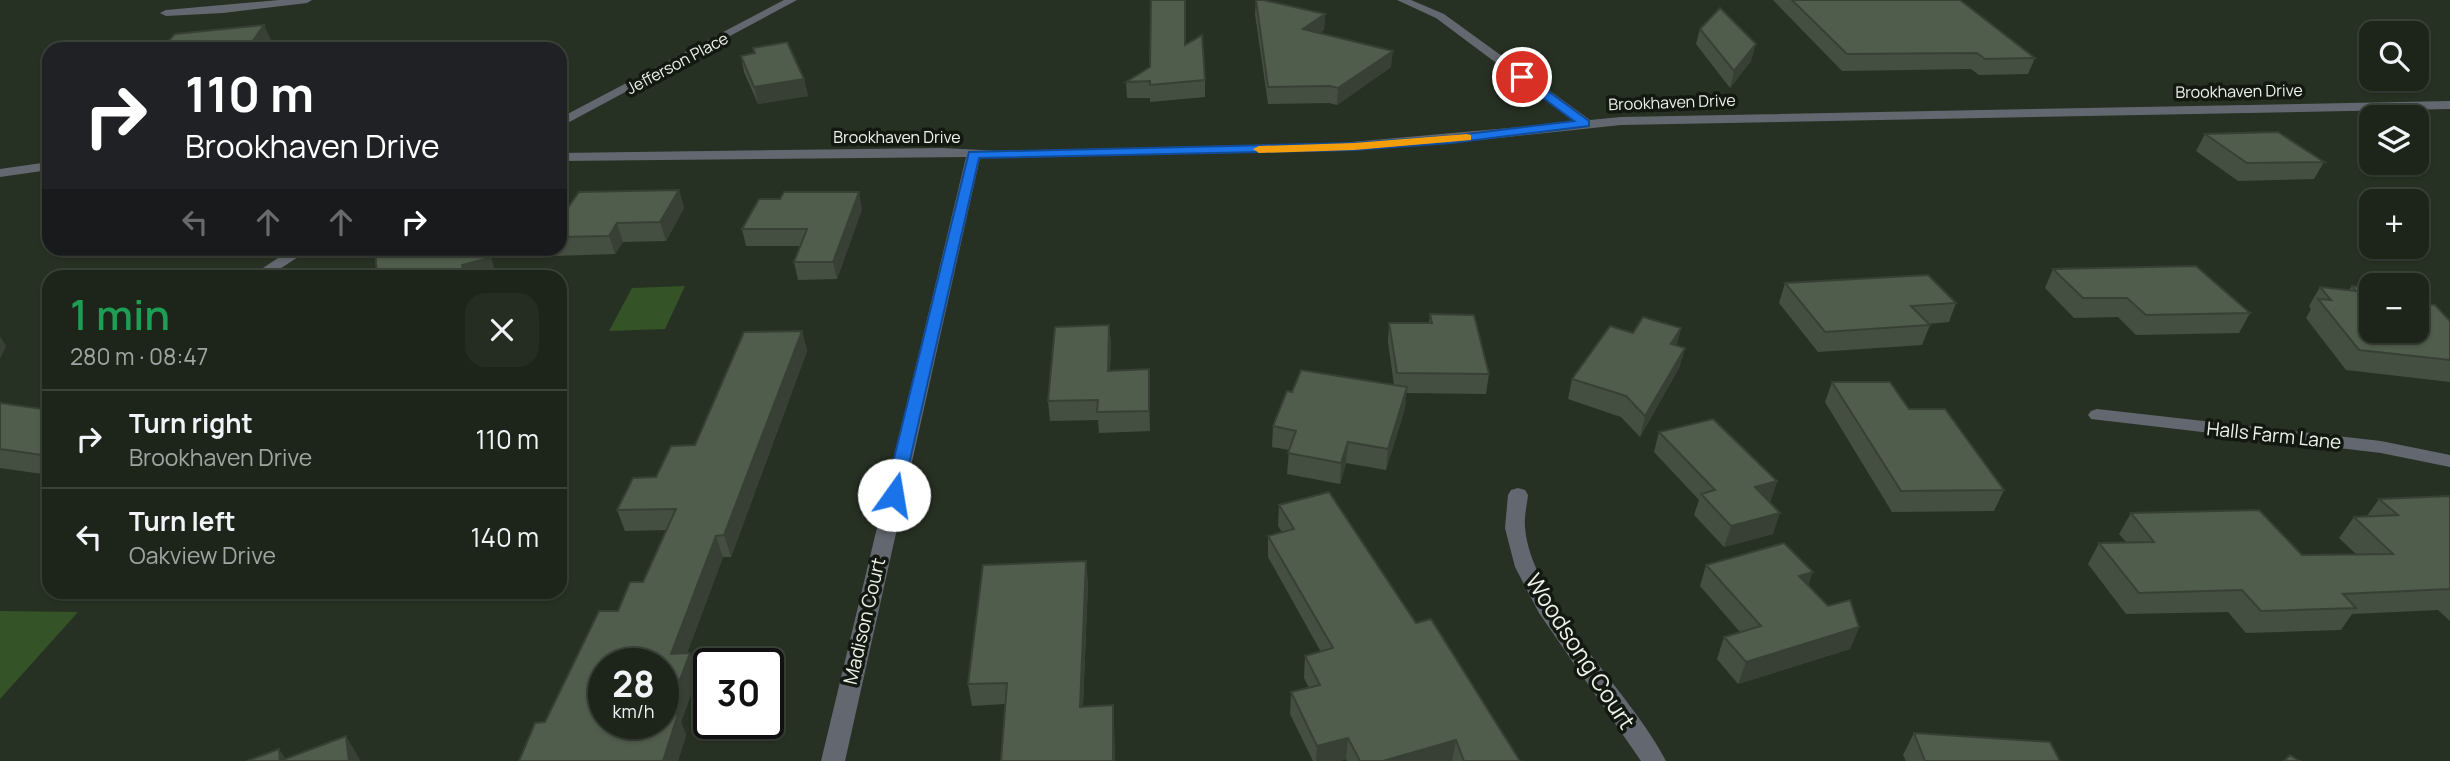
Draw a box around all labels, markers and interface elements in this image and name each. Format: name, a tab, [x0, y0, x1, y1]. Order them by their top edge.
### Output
map controls	[2359, 21, 2429, 343]
button: search	[2359, 21, 2429, 91]
street label: Jefferson Place	[622, 27, 732, 99]
pin	[1492, 47, 1552, 107]
icon: arrive	[1503, 58, 1541, 96]
text: 110 m	[185, 60, 314, 127]
icon: right	[70, 70, 161, 161]
street label: Brookhaven Drive	[2175, 79, 2303, 103]
street label: Brookhaven Drive	[1608, 89, 1736, 115]
button: layers	[2359, 105, 2429, 175]
text: Brookhaven Drive	[185, 124, 440, 168]
street label: Brookhaven Drive	[833, 126, 961, 148]
button: +	[2359, 189, 2429, 259]
icon: left	[176, 203, 214, 241]
icon: ahead	[249, 203, 287, 241]
icon: ahead	[322, 203, 360, 241]
icon: right	[395, 203, 433, 241]
button: −	[2359, 273, 2429, 343]
text: 1 min	[70, 285, 170, 343]
button: close	[465, 293, 539, 367]
text: 280 m · 08:47	[70, 340, 208, 372]
text: Turn right	[129, 405, 253, 441]
street label: Halls Farm Lane	[2205, 415, 2343, 455]
icon: right	[70, 420, 108, 458]
text: 110 m	[476, 421, 539, 457]
text: Brookhaven Drive	[129, 441, 312, 473]
position arrow	[857, 458, 931, 532]
text: Turn left	[129, 503, 236, 539]
icon: left	[70, 518, 108, 556]
text: 140 m	[470, 519, 539, 555]
text: Oakview Drive	[129, 539, 276, 571]
street label: Madison Court	[837, 555, 891, 687]
street label: Woodsong Court	[1519, 567, 1643, 735]
speed limit sign: 30	[693, 648, 784, 739]
text: 28	[612, 660, 655, 708]
text: km/h	[613, 699, 654, 723]

